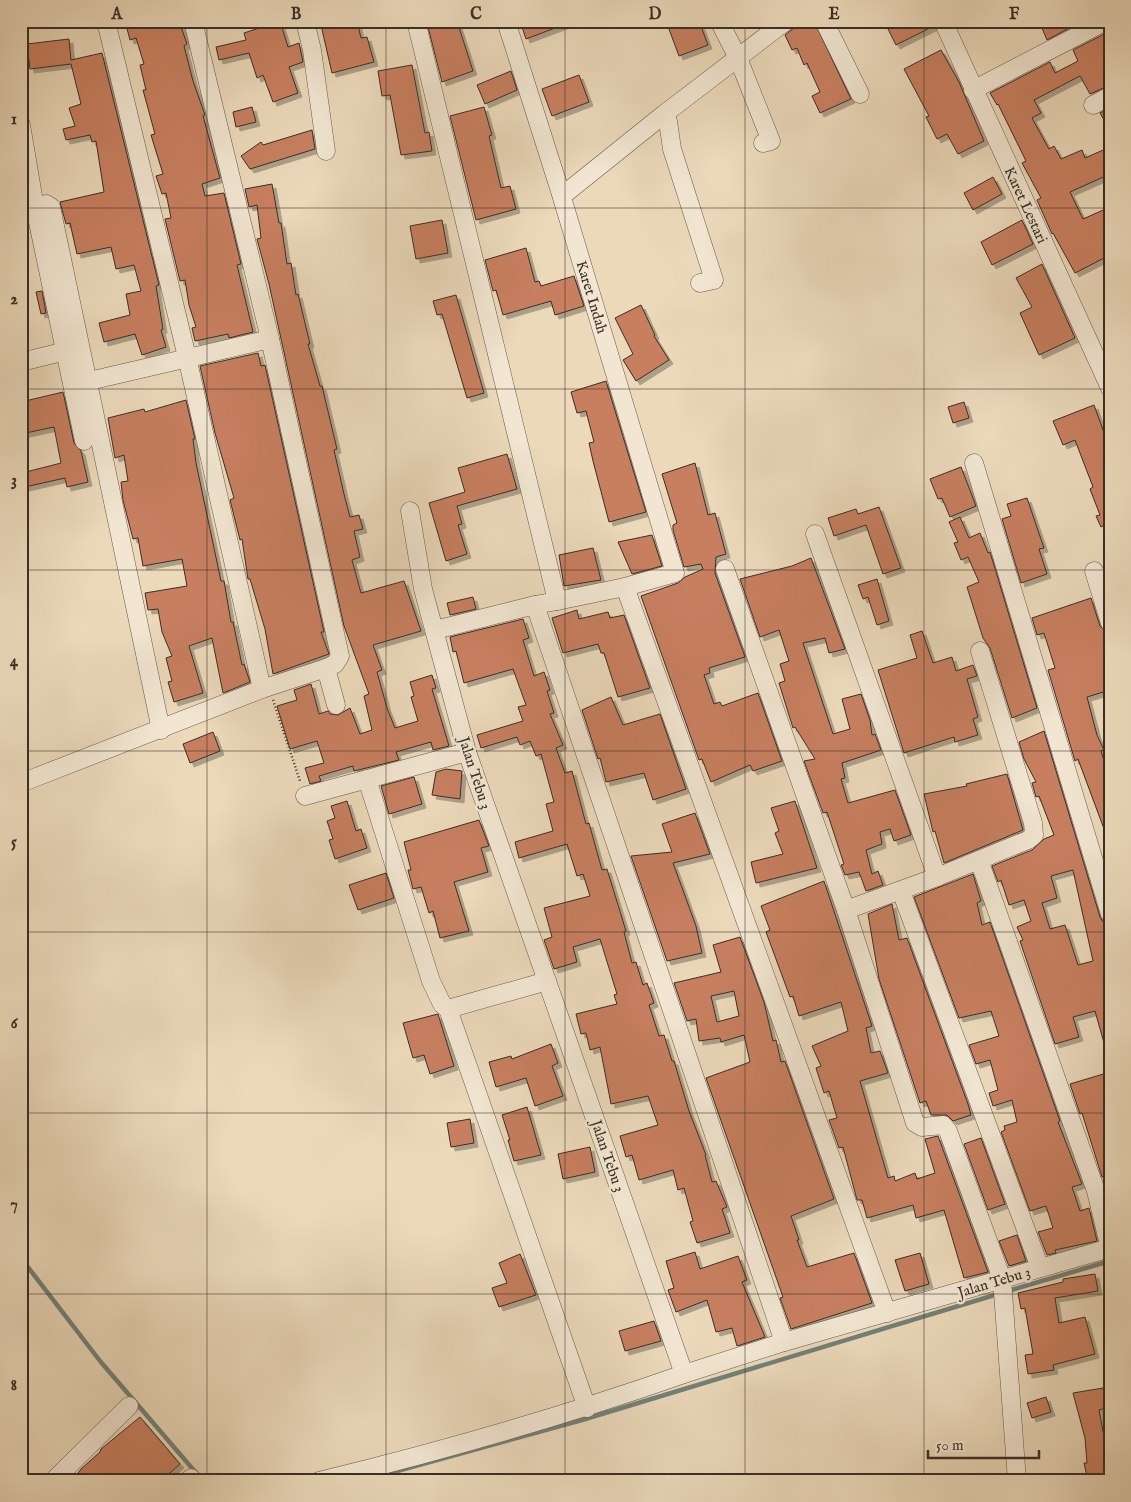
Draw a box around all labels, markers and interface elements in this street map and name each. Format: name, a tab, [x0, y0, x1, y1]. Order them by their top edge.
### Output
text: A	[111, 5, 124, 25]
text: B	[291, 5, 302, 25]
text: C	[470, 5, 482, 25]
text: D	[649, 5, 662, 25]
text: E	[828, 5, 840, 25]
text: F	[1009, 5, 1020, 25]
text: 1	[11, 110, 17, 130]
street label: Karet Lestari	[1000, 164, 1052, 246]
street label: Karet Indah	[571, 258, 612, 336]
text: 2	[10, 290, 18, 310]
text: 3	[11, 471, 17, 491]
text: 4	[10, 652, 19, 672]
street label: Jalan Tebu 3	[453, 733, 495, 812]
text: 5	[11, 833, 17, 853]
text: 6	[11, 1014, 19, 1034]
street label: Jalan Tebu 3	[586, 1116, 629, 1195]
text: 7	[10, 1195, 18, 1215]
street label: Jalan Tebu 3	[954, 1262, 1033, 1303]
text: 8	[11, 1376, 17, 1396]
scale bar	[928, 1427, 1040, 1459]
text: 50 m	[936, 1436, 964, 1455]

